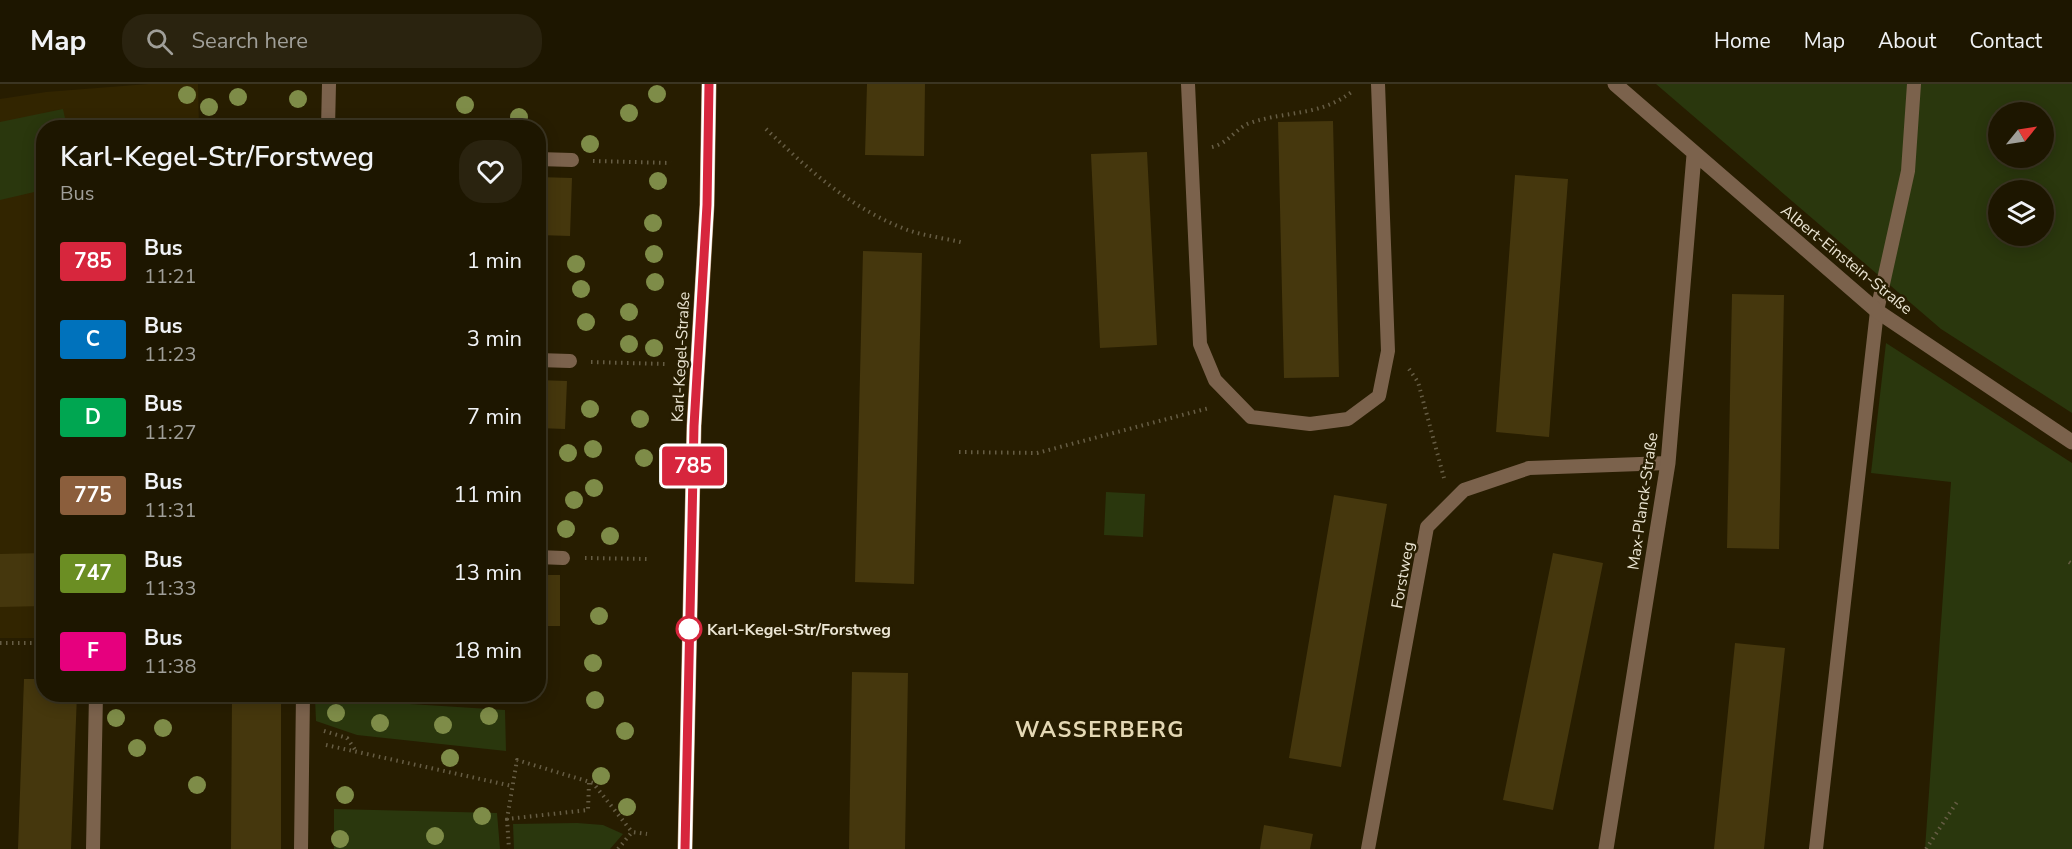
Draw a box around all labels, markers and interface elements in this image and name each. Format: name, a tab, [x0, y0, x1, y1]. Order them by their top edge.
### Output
search box	[122, 14, 542, 68]
text: Map	[30, 22, 86, 60]
icon: search	[143, 25, 176, 58]
text: Search here	[191, 26, 308, 56]
text: Home	[1714, 27, 1771, 55]
text: Map	[1804, 27, 1845, 55]
text: About	[1878, 27, 1936, 55]
text: Contact	[1969, 27, 2042, 55]
north arrow	[1988, 102, 2054, 168]
map controls	[1988, 102, 2054, 246]
text: Karl-Kegel-Str/Forstweg	[60, 138, 374, 176]
button: heart	[459, 140, 522, 203]
text: Bus	[60, 180, 94, 207]
button: layers	[1988, 180, 2054, 246]
street label: Albert-Einstein-Straße	[1776, 200, 1917, 320]
text: Bus	[144, 233, 183, 263]
text: 1 min	[467, 246, 522, 276]
text: 785	[74, 247, 112, 275]
text: 11:21	[144, 263, 197, 290]
street label: Karl-Kegel-Straße	[667, 291, 695, 423]
text: Bus	[144, 311, 183, 341]
text: 3 min	[467, 324, 522, 354]
text: C	[86, 325, 100, 353]
text: 11:23	[144, 341, 197, 368]
text: Bus	[144, 389, 183, 419]
text: 7 min	[467, 402, 522, 432]
text: D	[85, 403, 101, 431]
text: 11:27	[144, 419, 197, 446]
street label: Max-Planck-Straße	[1622, 431, 1664, 571]
line badge: 785	[658, 446, 728, 485]
text: 785	[674, 452, 712, 480]
text: Bus	[144, 467, 183, 497]
text: 11 min	[454, 480, 522, 510]
text: 775	[74, 481, 112, 509]
text: 11:31	[144, 497, 197, 524]
street label: Forstweg	[1386, 540, 1420, 610]
text: Bus	[144, 545, 183, 575]
text: 13 min	[454, 558, 522, 588]
text: 747	[74, 559, 112, 587]
text: 11:33	[144, 575, 197, 602]
marker: Karl-Kegel-Str/Forstweg	[676, 616, 702, 642]
place label: Karl-Kegel-Str/Forstweg	[707, 619, 891, 641]
text: Bus	[144, 623, 183, 653]
text: 18 min	[454, 636, 522, 666]
text: F	[87, 637, 99, 665]
text: 11:38	[144, 653, 197, 680]
district label: WASSERBERG	[1015, 715, 1185, 745]

